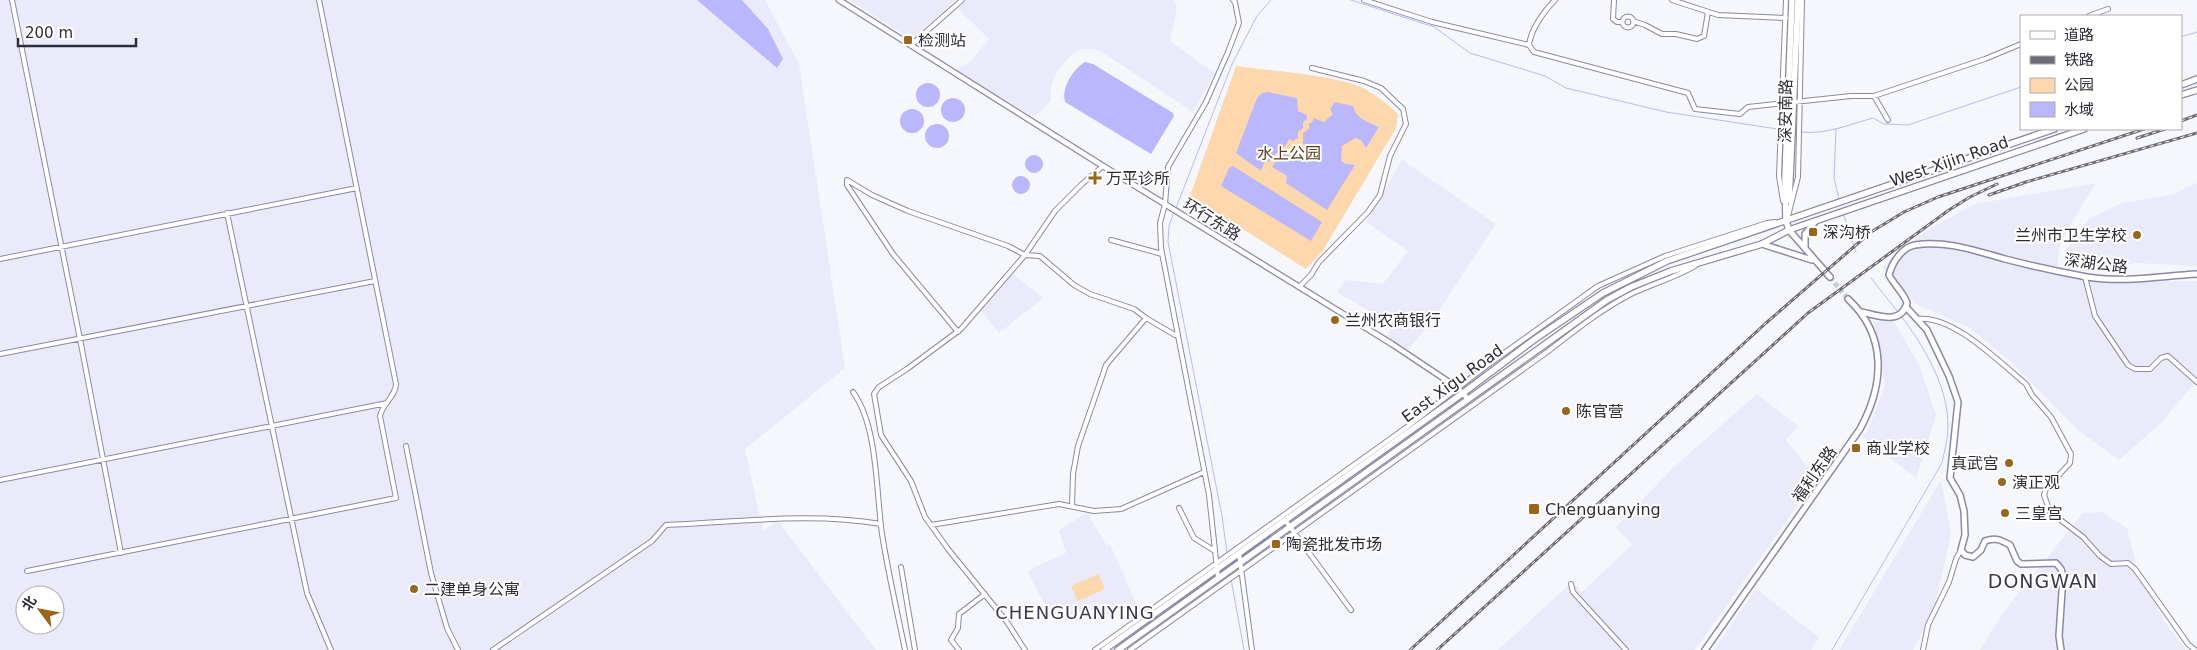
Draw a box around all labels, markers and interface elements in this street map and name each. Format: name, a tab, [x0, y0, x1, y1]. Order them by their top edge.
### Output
scale bar	[18, 15, 135, 47]
legend	[2020, 15, 2182, 130]
text: 200 m	[25, 24, 73, 42]
text: 道路	[2064, 26, 2094, 44]
place label: 检测站	[918, 31, 966, 50]
marker: 检测站	[902, 34, 914, 46]
text: 铁路	[2064, 51, 2094, 69]
text: 公园	[2064, 76, 2094, 94]
street label: 深安南路	[1775, 79, 1796, 143]
text: 水域	[2064, 101, 2094, 119]
street label: West Xijin Road	[1887, 132, 2011, 191]
park label: 水上公园	[1257, 144, 1321, 163]
place label: 万平诊所	[1106, 169, 1170, 188]
marker: 万平诊所	[1088, 171, 1102, 185]
street label: 环行东路	[1180, 194, 1244, 244]
place label: 深沟桥	[1823, 223, 1871, 242]
marker: 深沟桥	[1807, 226, 1819, 238]
place label: 兰州市卫生学校	[2015, 226, 2127, 245]
marker: 兰州市卫生学校	[2131, 229, 2143, 241]
street label: 深湖公路	[2063, 250, 2129, 277]
place label: 兰州农商银行	[1345, 311, 1441, 330]
marker: 兰州农商银行	[1329, 314, 1341, 326]
street label: East Xigu Road	[1398, 340, 1507, 427]
place label: 陈官营	[1576, 402, 1624, 421]
marker: 陈官营	[1560, 405, 1572, 417]
place label: 商业学校	[1866, 439, 1930, 458]
marker: 商业学校	[1850, 442, 1862, 454]
street label: 福利东路	[1788, 443, 1841, 506]
place label: 真武宫	[1951, 454, 1999, 473]
marker: 真武宫	[2003, 457, 2015, 469]
place label: 演正观	[2012, 473, 2060, 492]
marker: 演正观	[1996, 476, 2008, 488]
place label: Chenguanying	[1545, 500, 1661, 519]
marker: Chenguanying	[1527, 502, 1541, 516]
place label: 三皇宫	[2015, 504, 2063, 523]
marker: 三皇宫	[1999, 507, 2011, 519]
place label: 陶瓷批发市场	[1286, 535, 1382, 554]
marker: 陶瓷批发市场	[1270, 538, 1282, 550]
district label: DONGWAN	[1988, 570, 2098, 592]
place label: 二建单身公寓	[424, 580, 520, 599]
marker: 二建单身公寓	[408, 583, 420, 595]
north arrow	[15, 585, 65, 635]
text: 北	[18, 593, 39, 613]
district label: CHENGUANYING	[995, 602, 1155, 623]

